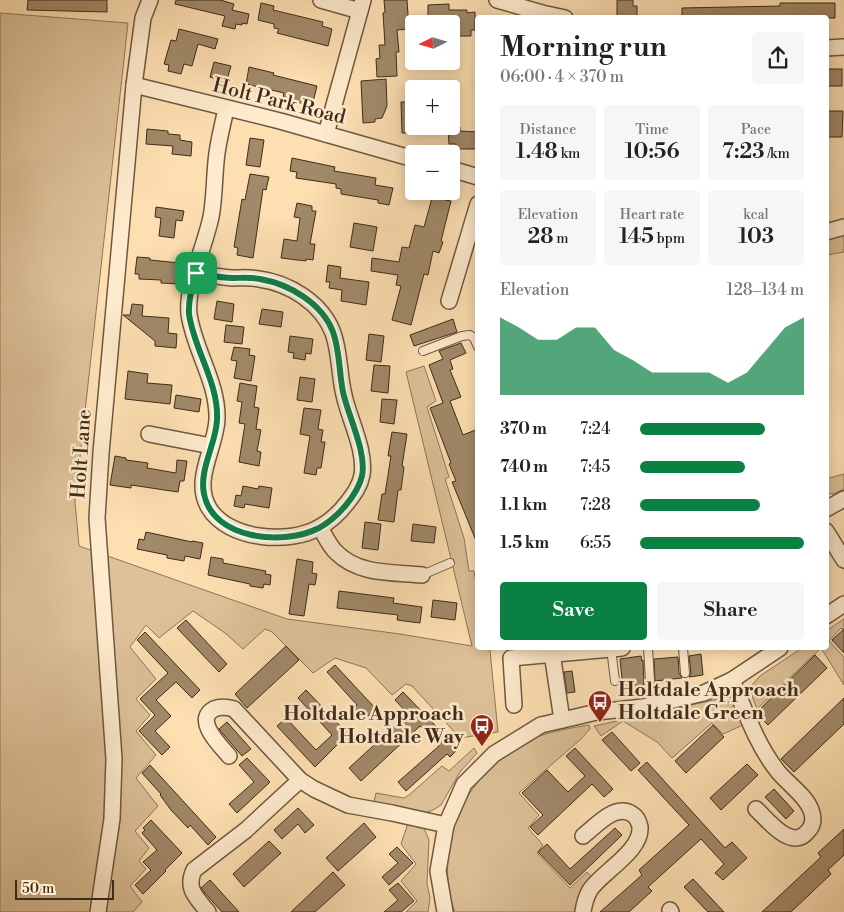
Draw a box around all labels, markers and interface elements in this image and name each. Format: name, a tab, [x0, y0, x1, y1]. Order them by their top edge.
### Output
north arrow	[405, 15, 460, 70]
map controls	[405, 15, 460, 200]
text: Morning run	[500, 30, 667, 65]
button: share	[752, 32, 804, 84]
text: 06:00 · 4 × 370 m	[500, 67, 624, 87]
street label: Holt Park Road	[210, 73, 349, 131]
button: +	[405, 80, 460, 135]
text: Distance	[520, 121, 576, 139]
text: Time	[635, 121, 669, 139]
text: Pace	[741, 121, 771, 139]
text: 1.48	[516, 139, 558, 165]
text: 10:56	[625, 139, 679, 165]
text: 7:23	[722, 139, 765, 165]
button: −	[405, 145, 460, 200]
text: km	[558, 145, 580, 163]
text: /km	[765, 145, 790, 163]
text: Elevation	[518, 206, 578, 224]
text: Heart rate	[620, 206, 684, 224]
text: kcal	[743, 206, 769, 224]
text: 28	[527, 224, 553, 250]
text: 145	[619, 224, 654, 250]
text: 103	[738, 224, 774, 250]
text: m	[553, 230, 569, 248]
text: bpm	[654, 230, 685, 248]
pin	[175, 252, 217, 294]
icon: arrive	[182, 259, 210, 287]
text: Elevation	[500, 280, 569, 300]
text: 128–134 m	[726, 280, 804, 300]
street label: Holt Lane	[66, 408, 98, 500]
text: 370 m	[500, 419, 547, 439]
text: 7:24	[580, 419, 611, 439]
text: 740 m	[500, 457, 548, 477]
text: 7:45	[580, 457, 610, 477]
text: 1.1 km	[500, 495, 547, 515]
text: 7:28	[580, 495, 611, 515]
text: 1.5 km	[500, 533, 549, 553]
text: 6:55	[580, 533, 611, 553]
button: Save	[500, 582, 647, 640]
button: Share	[657, 582, 804, 640]
place label: Holtdale Approach Holtdale Green	[618, 678, 799, 726]
bus stop icon: Holtdale Approach Holtdale Green	[587, 689, 613, 723]
place label: Holtdale Approach Holtdale Way	[283, 702, 465, 750]
bus stop icon: Holtdale Approach Holtdale Way	[469, 713, 495, 747]
scale bar	[15, 877, 114, 900]
text: 50 m	[22, 880, 54, 898]

